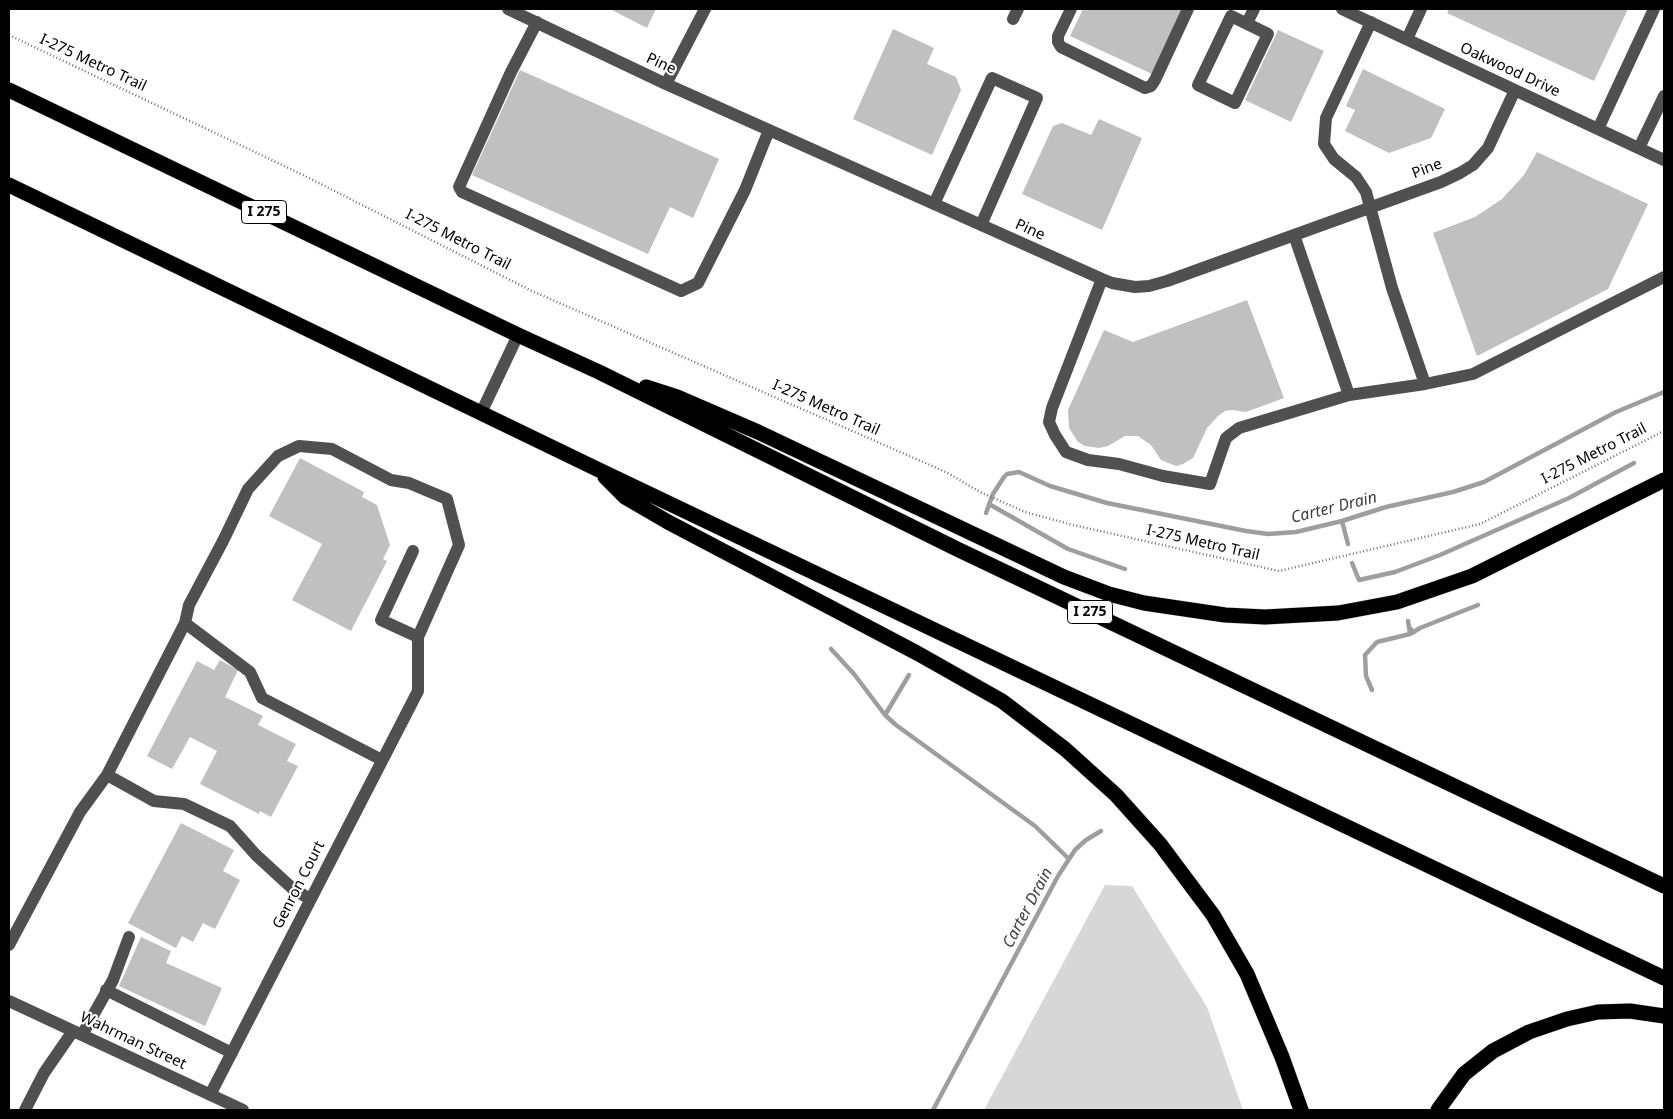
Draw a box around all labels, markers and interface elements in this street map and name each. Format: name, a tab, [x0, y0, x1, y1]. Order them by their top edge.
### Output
street label: I-275 Metro Trail	[37, 30, 149, 96]
street label: Oakwood Drive	[1457, 39, 1563, 101]
street label: Pine	[643, 49, 679, 79]
street label: Pine	[1409, 155, 1445, 183]
road number: I 275	[242, 200, 286, 223]
street label: I-275 Metro Trail	[402, 206, 514, 274]
street label: Pine	[1012, 216, 1048, 244]
street label: I-275 Metro Trail	[770, 376, 882, 440]
street label: I-275 Metro Trail	[1538, 420, 1650, 488]
water label: Carter Drain	[1289, 488, 1379, 528]
street label: I-275 Metro Trail	[1145, 521, 1261, 565]
road number: I 275	[1068, 600, 1112, 624]
street label: Genron Court	[269, 838, 329, 932]
water label: Carter Drain	[999, 865, 1057, 951]
street label: Wahrman Street	[77, 1009, 189, 1073]

